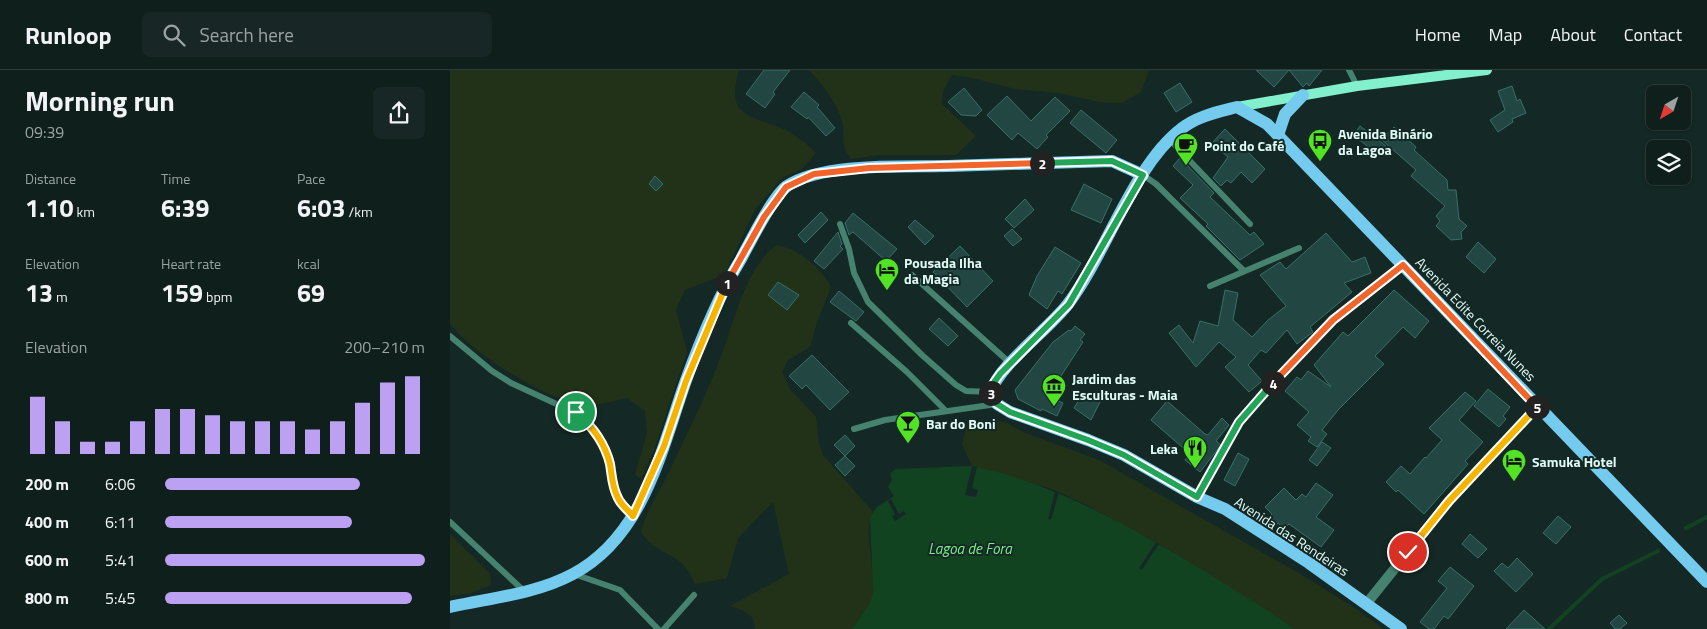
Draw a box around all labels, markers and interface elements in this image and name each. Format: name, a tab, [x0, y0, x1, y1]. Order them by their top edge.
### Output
search box	[142, 12, 492, 57]
text: Runloop	[25, 17, 112, 53]
text: Search here	[200, 20, 294, 49]
icon: search	[160, 21, 188, 49]
text: Home	[1415, 21, 1461, 48]
text: Map	[1489, 21, 1522, 48]
text: About	[1550, 21, 1596, 48]
text: Contact	[1624, 21, 1682, 48]
text: Morning run	[25, 79, 175, 122]
north arrow	[1646, 85, 1691, 130]
map controls	[1646, 85, 1691, 185]
button: share	[373, 87, 425, 139]
text: 09:39	[25, 120, 64, 144]
place label: Avenida Binário da Lagoa	[1338, 123, 1433, 160]
bus stop icon: Avenida Binário da Lagoa	[1307, 128, 1333, 162]
cafe icon: Point do Café	[1173, 132, 1199, 166]
place label: Point do Café	[1204, 135, 1284, 156]
button: layers	[1646, 140, 1691, 185]
pin: 2	[1030, 150, 1054, 176]
text: 2	[1039, 153, 1046, 174]
text: Distance	[25, 168, 76, 189]
text: Time	[161, 168, 190, 189]
text: Pace	[297, 168, 325, 189]
text: 1.10	[25, 189, 73, 227]
text: 6:39	[161, 189, 209, 227]
text: 6:03	[297, 189, 345, 227]
text: km	[73, 201, 95, 222]
text: /km	[345, 201, 373, 222]
place label: Pousada Ilha da Magia	[904, 252, 982, 289]
street label: Avenida Edite Correia Nunes	[1411, 252, 1541, 386]
text: Elevation	[25, 253, 79, 274]
text: Heart rate	[161, 253, 221, 274]
text: kcal	[297, 253, 320, 274]
hotel icon: Pousada Ilha da Magia	[874, 257, 900, 291]
pin: 1	[714, 270, 740, 296]
text: 1	[724, 273, 731, 294]
text: 13	[25, 274, 53, 312]
text: 159	[161, 274, 203, 312]
text: 69	[297, 274, 325, 312]
text: m	[53, 286, 68, 307]
text: bpm	[203, 286, 233, 307]
text: Elevation	[25, 335, 87, 359]
text: 200–210 m	[344, 335, 425, 359]
place label: Jardim das Esculturas - Maia	[1072, 368, 1178, 405]
pin: 4	[1260, 370, 1286, 396]
museum icon: Jardim das Esculturas - Maia	[1041, 373, 1067, 407]
text: 4	[1270, 373, 1277, 394]
pin: 3	[978, 380, 1004, 406]
text: 3	[988, 383, 995, 404]
pin	[555, 391, 597, 433]
pin: 5	[1524, 394, 1550, 420]
text: 5	[1534, 397, 1541, 418]
icon: arrive	[562, 398, 590, 426]
bar icon: Bar do Boni	[895, 410, 921, 444]
place label: Bar do Boni	[926, 413, 996, 434]
restaurant icon: Leka	[1182, 435, 1208, 469]
place label: Leka	[1150, 438, 1178, 459]
hotel icon: Samuka Hotel	[1501, 448, 1527, 482]
place label: Samuka Hotel	[1532, 451, 1617, 472]
text: 200 m	[25, 472, 69, 496]
text: 6:06	[105, 472, 135, 496]
street label: Avenida das Rendeiras	[1231, 491, 1353, 581]
text: 400 m	[25, 510, 69, 534]
text: 6:11	[105, 510, 135, 534]
pin	[1387, 531, 1429, 573]
water label: Lagoa de Fora	[928, 537, 1013, 560]
icon: check	[1394, 538, 1422, 566]
text: 600 m	[25, 548, 69, 572]
text: 5:41	[105, 548, 135, 572]
text: 800 m	[25, 586, 69, 610]
text: 5:45	[105, 586, 135, 610]

